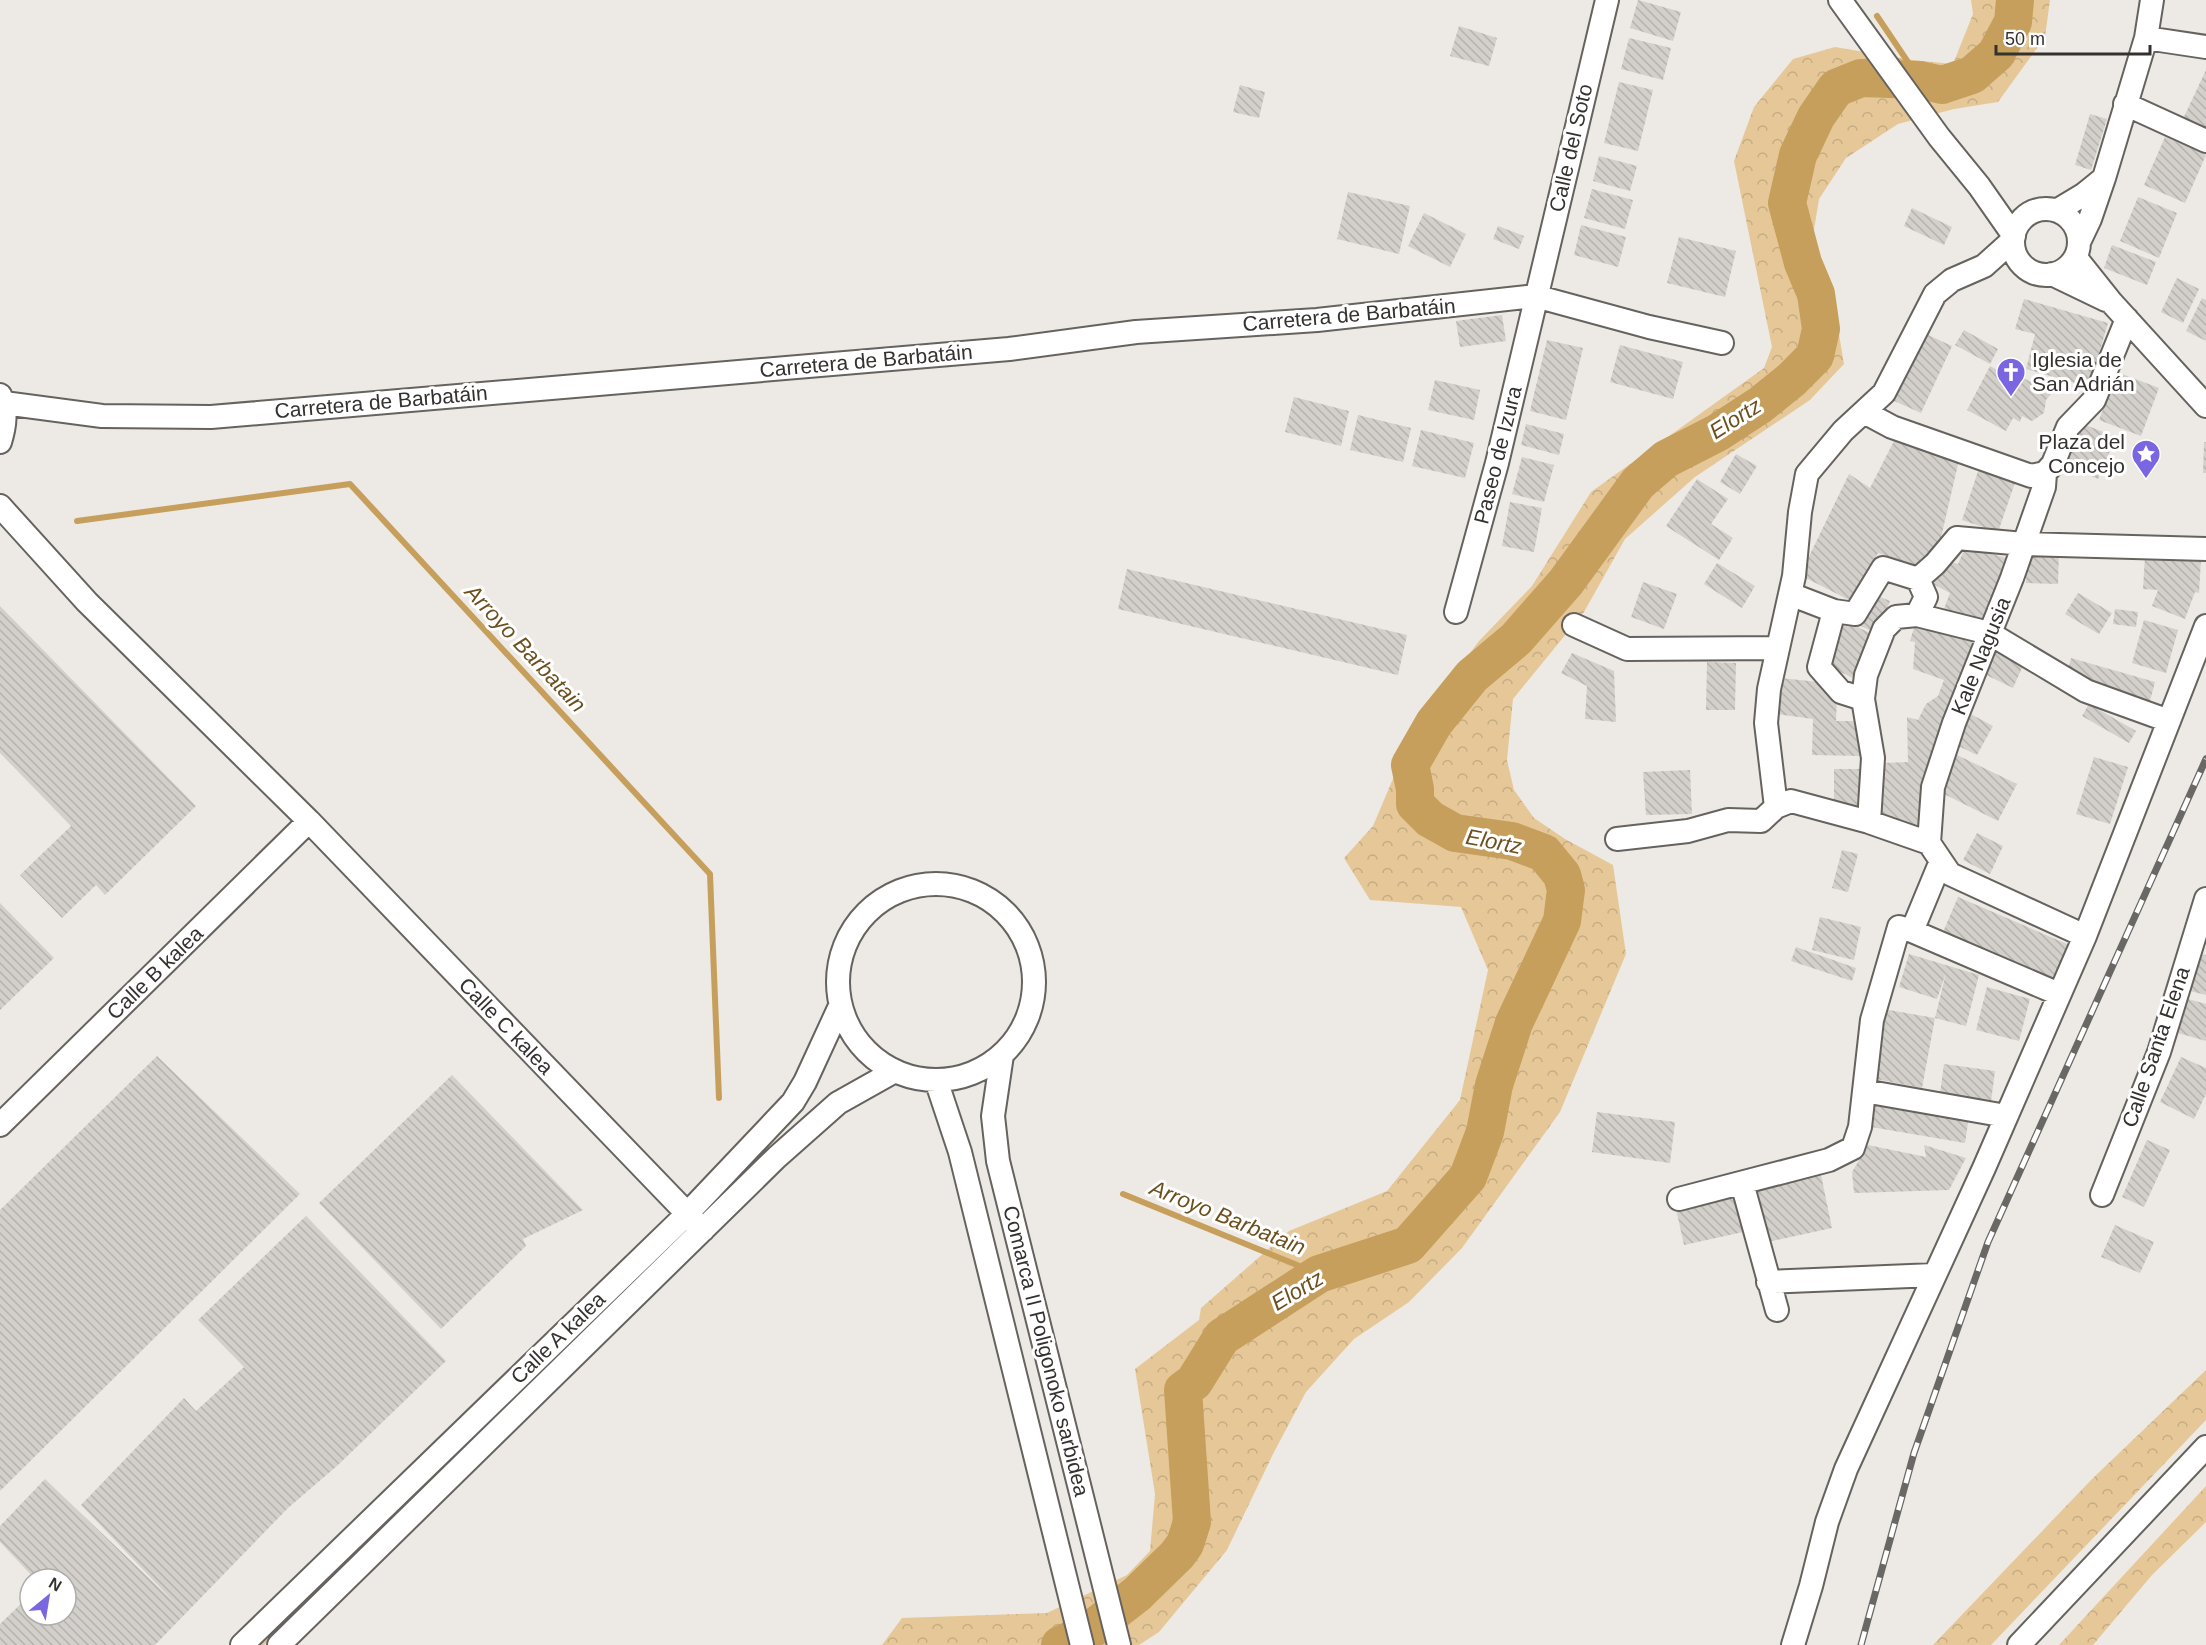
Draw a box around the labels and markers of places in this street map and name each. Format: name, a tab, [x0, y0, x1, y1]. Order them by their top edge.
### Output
place label: Iglesia de San Adrián	[2032, 348, 2135, 395]
church icon: Iglesia de San Adrián	[1995, 356, 2027, 398]
place label: Plaza del Concejo	[2039, 430, 2125, 477]
place icon: Plaza del Concejo	[2130, 438, 2162, 480]

